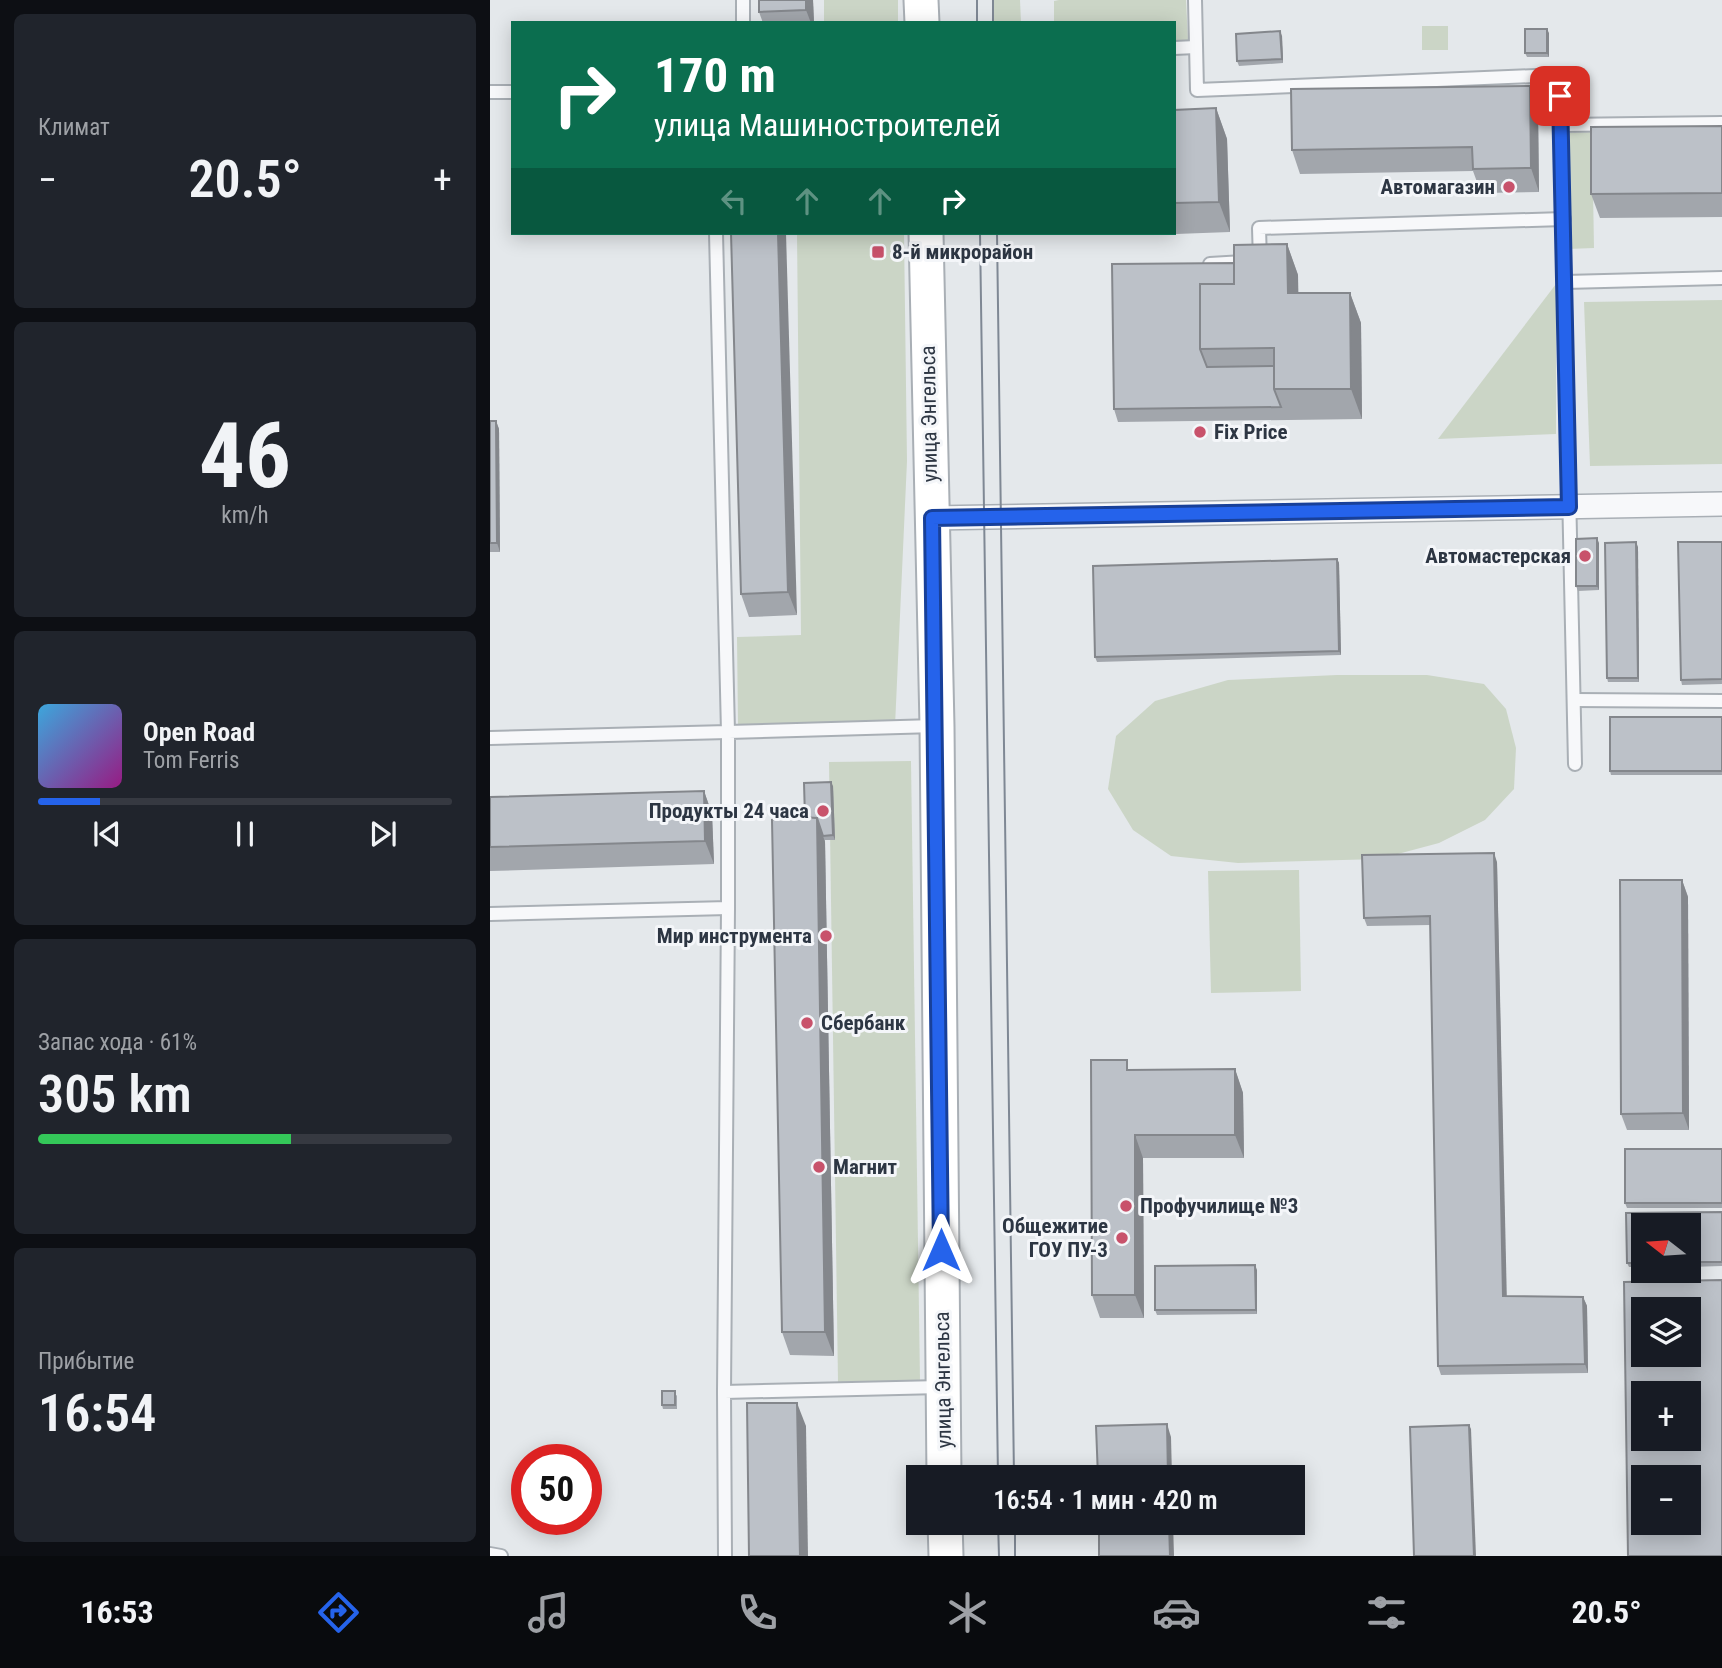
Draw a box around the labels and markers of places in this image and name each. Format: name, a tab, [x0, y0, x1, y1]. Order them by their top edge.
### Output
pin	[1530, 66, 1590, 126]
place label: Автомагазин	[1380, 175, 1495, 199]
marker: Автомагазин	[1501, 179, 1517, 195]
place label: 8-й микрорайон	[892, 240, 1033, 264]
marker: 8-й микрорайон	[870, 244, 886, 260]
place label: Fix Price	[1214, 420, 1288, 444]
marker: Fix Price	[1192, 424, 1208, 440]
place label: Автомастерская	[1425, 544, 1571, 568]
marker: Автомастерская	[1577, 548, 1593, 564]
place label: Продукты 24 часа	[649, 799, 809, 823]
marker: Продукты 24 часа	[815, 803, 831, 819]
place label: Мир инструмента	[657, 924, 812, 948]
marker: Мир инструмента	[818, 928, 834, 944]
place label: Сбербанк	[821, 1011, 906, 1035]
marker: Сбербанк	[799, 1015, 815, 1031]
place label: Магнит	[833, 1155, 898, 1179]
marker: Магнит	[811, 1159, 827, 1175]
place label: Профучилище №3	[1140, 1194, 1298, 1218]
marker: Профучилище №3	[1118, 1198, 1134, 1214]
place label: Общежитие ГОУ ПУ-3	[1002, 1214, 1108, 1262]
marker: Общежитие ГОУ ПУ-3	[1114, 1230, 1130, 1246]

